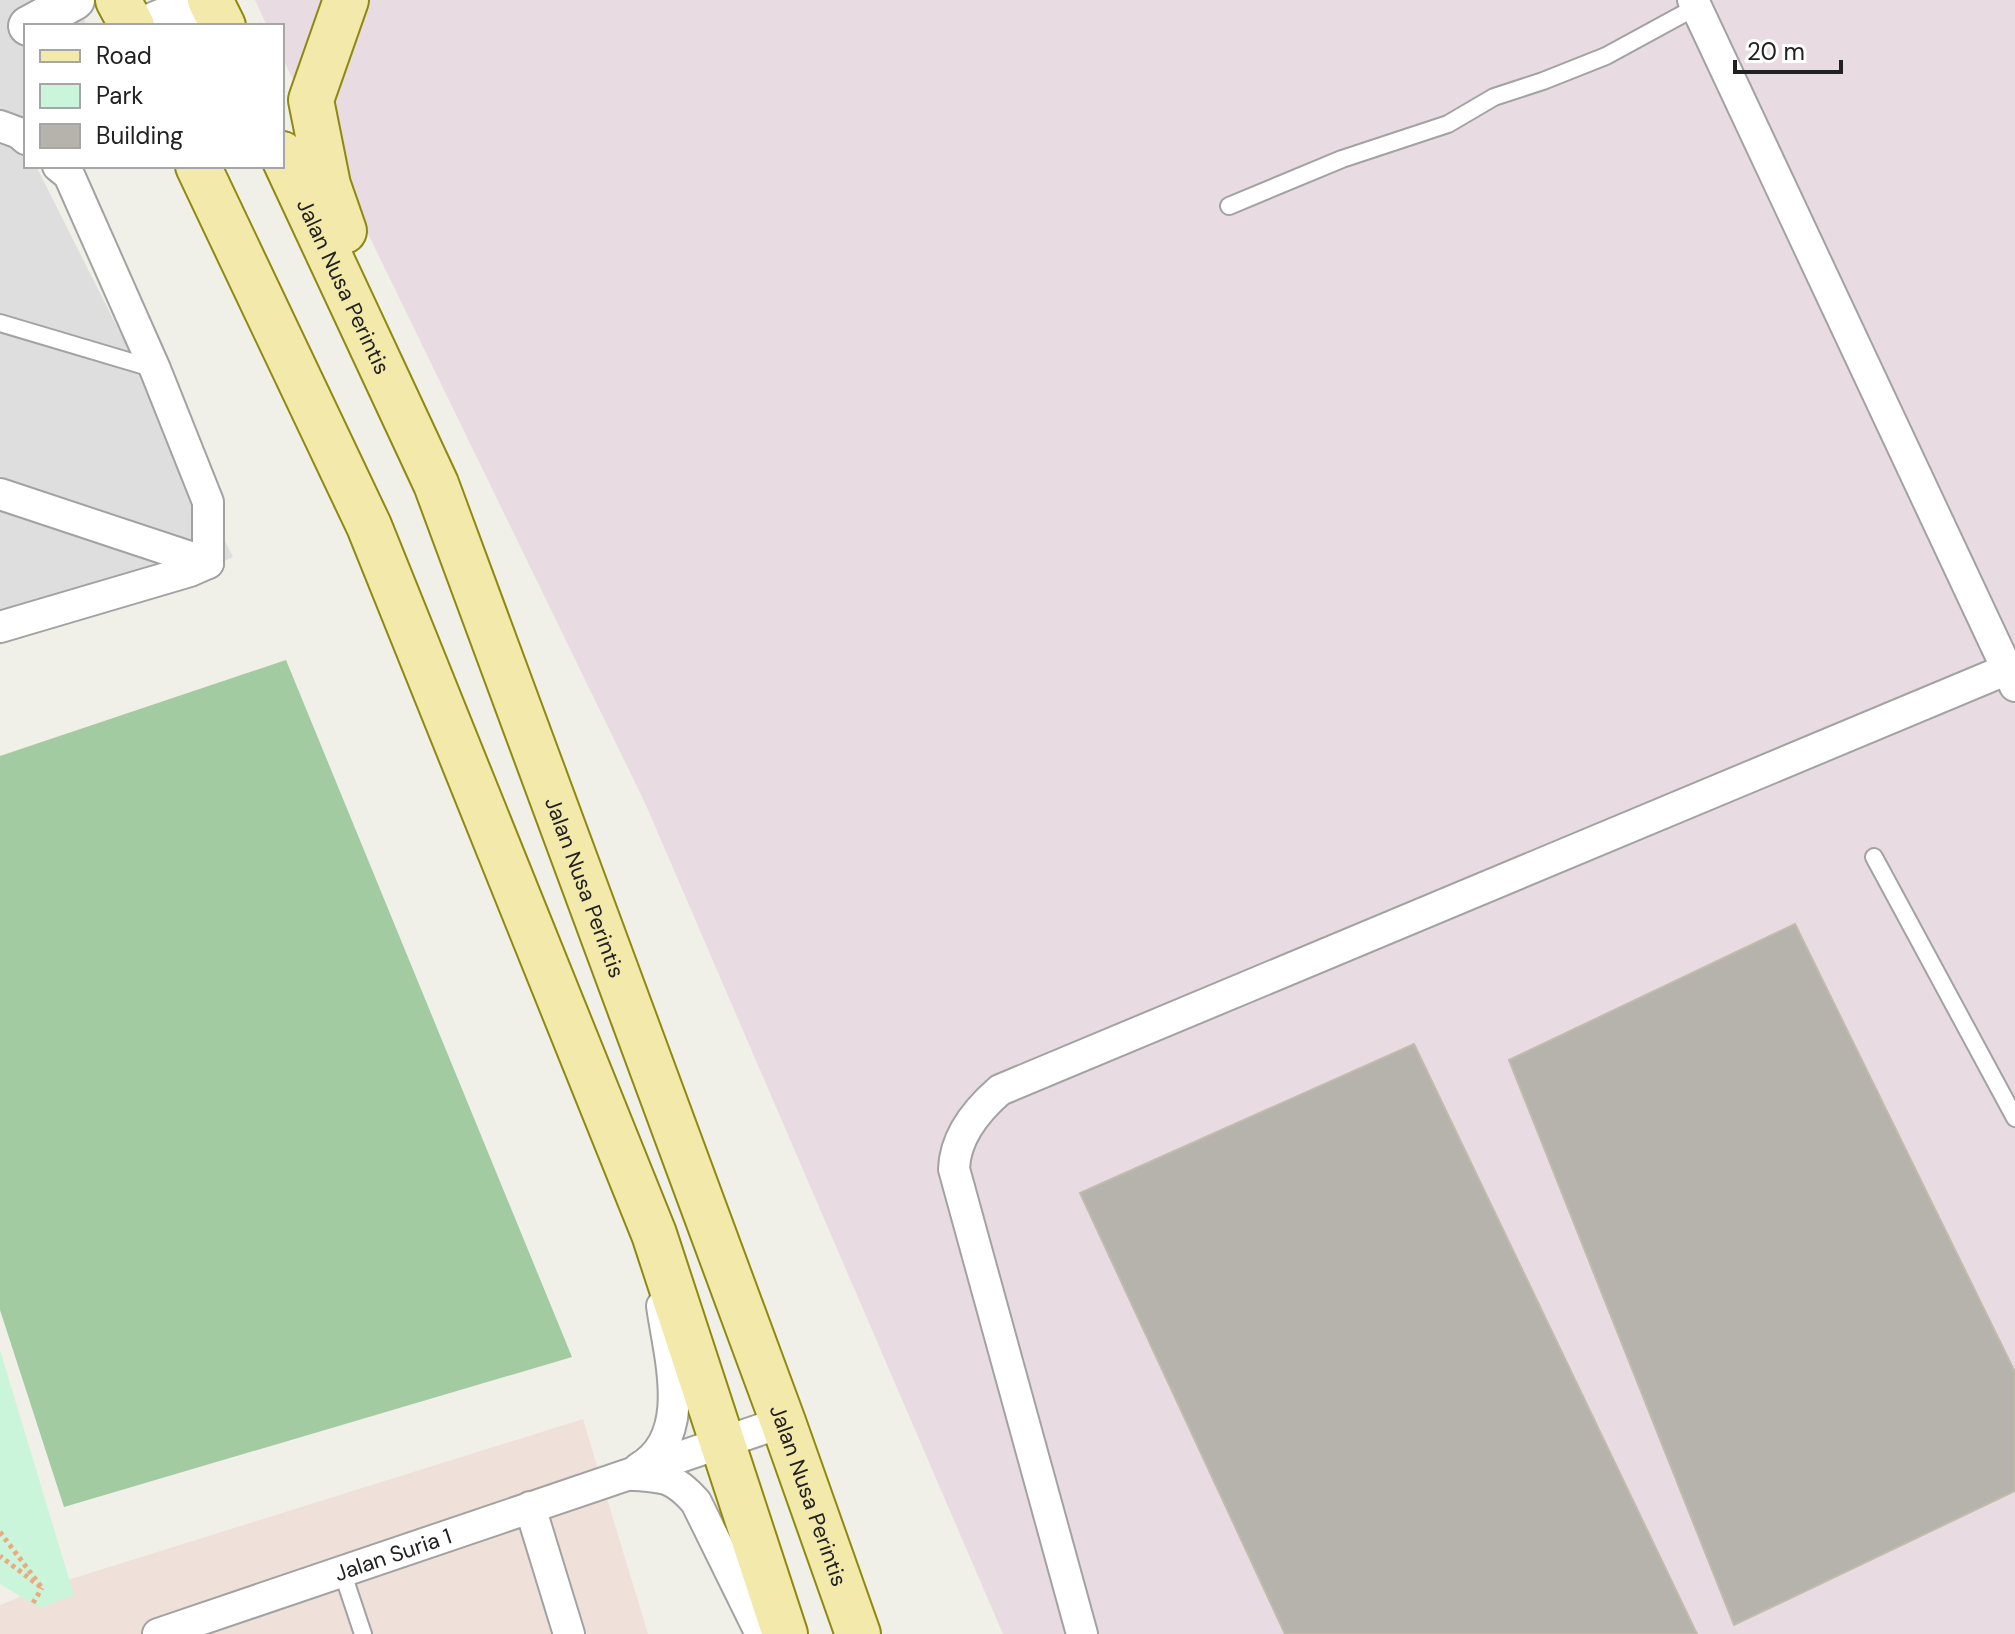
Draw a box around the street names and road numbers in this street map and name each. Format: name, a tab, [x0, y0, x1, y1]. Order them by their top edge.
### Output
street label: Jalan Nusa Perintis	[290, 194, 397, 379]
street label: Jalan Nusa Perintis	[538, 793, 631, 982]
street label: Jalan Nusa Perintis	[763, 1401, 854, 1590]
street label: Jalan Suria 1	[331, 1522, 455, 1588]

